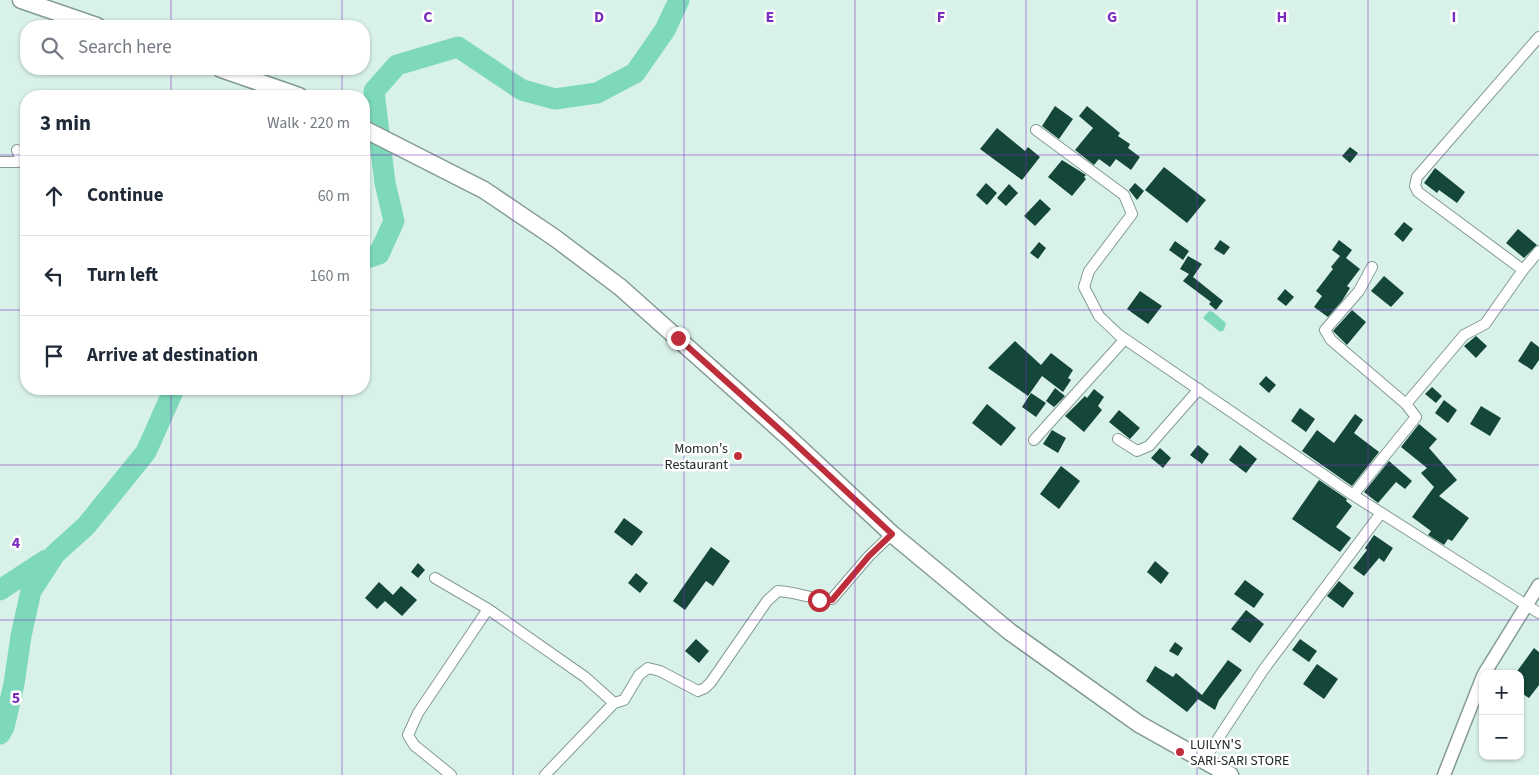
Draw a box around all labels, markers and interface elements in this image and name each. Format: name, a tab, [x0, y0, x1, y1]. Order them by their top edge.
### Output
text: C	[423, 6, 433, 28]
text: D	[594, 6, 604, 28]
text: E	[766, 6, 774, 28]
text: F	[937, 6, 945, 28]
text: G	[1107, 6, 1117, 28]
text: H	[1277, 6, 1287, 28]
text: I	[1452, 6, 1456, 28]
search box	[20, 20, 370, 75]
icon: search	[38, 34, 66, 62]
text: Search here	[78, 34, 172, 61]
text: 3 min	[40, 108, 91, 138]
text: Walk · 220 m	[267, 112, 350, 134]
icon: ahead	[40, 182, 68, 210]
text: Continue	[87, 182, 164, 209]
text: 60 m	[318, 185, 350, 207]
icon: left	[40, 262, 68, 290]
text: Turn left	[87, 262, 158, 289]
text: 160 m	[310, 265, 350, 287]
route end	[667, 327, 690, 350]
icon: arrive	[40, 342, 68, 370]
text: Arrive at destination	[87, 342, 258, 369]
place label: Momon's Restaurant	[665, 439, 728, 475]
marker: Momon's Restaurant	[732, 450, 744, 462]
text: 4	[12, 532, 21, 554]
route start	[808, 589, 831, 612]
map controls	[1479, 670, 1524, 760]
button: +	[1479, 670, 1524, 715]
text: 5	[12, 687, 20, 709]
button: −	[1479, 715, 1524, 760]
place label: LUILYN'S SARI-SARI STORE	[1190, 735, 1289, 771]
marker: LUILYN'S SARI-SARI STORE	[1174, 746, 1186, 758]

